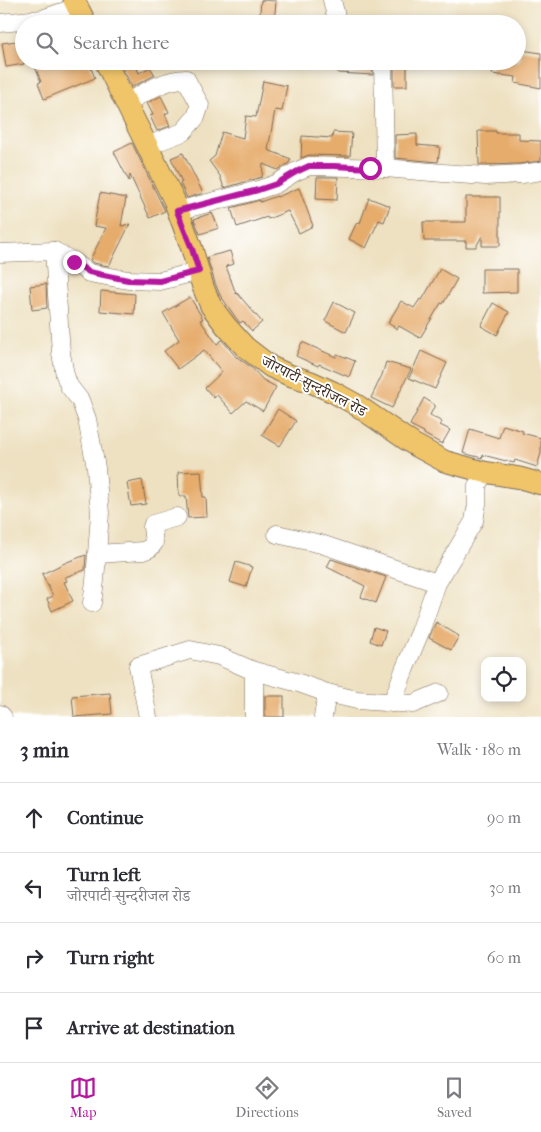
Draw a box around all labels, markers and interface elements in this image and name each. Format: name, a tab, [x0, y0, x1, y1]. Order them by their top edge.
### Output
search box	[15, 15, 526, 70]
icon: search	[33, 29, 61, 57]
text: Search here	[73, 32, 169, 54]
route start	[359, 157, 382, 180]
route end	[63, 251, 86, 274]
street label: जोरपाटी-सुन्दरीजल रोड	[257, 351, 371, 421]
map controls	[481, 657, 526, 702]
button: locate	[481, 657, 526, 702]
text: 3 min	[20, 738, 69, 762]
text: Walk · 180 m	[437, 740, 521, 759]
icon: ahead	[20, 804, 48, 832]
text: Continue	[67, 807, 143, 829]
text: 90 m	[487, 808, 521, 827]
text: Turn left	[67, 864, 141, 886]
icon: left	[20, 874, 48, 902]
text: 30 m	[489, 878, 521, 897]
text: जोरपाटी-सुन्दरीजल रोड	[67, 886, 190, 905]
icon: right	[20, 944, 48, 972]
text: Turn right	[67, 947, 154, 969]
text: 60 m	[487, 948, 521, 967]
icon: arrive	[20, 1014, 48, 1042]
text: Arrive at destination	[67, 1017, 235, 1039]
tab: Map	[69, 1074, 97, 1121]
tab: Directions	[236, 1074, 299, 1121]
tab: Saved	[437, 1074, 472, 1121]

